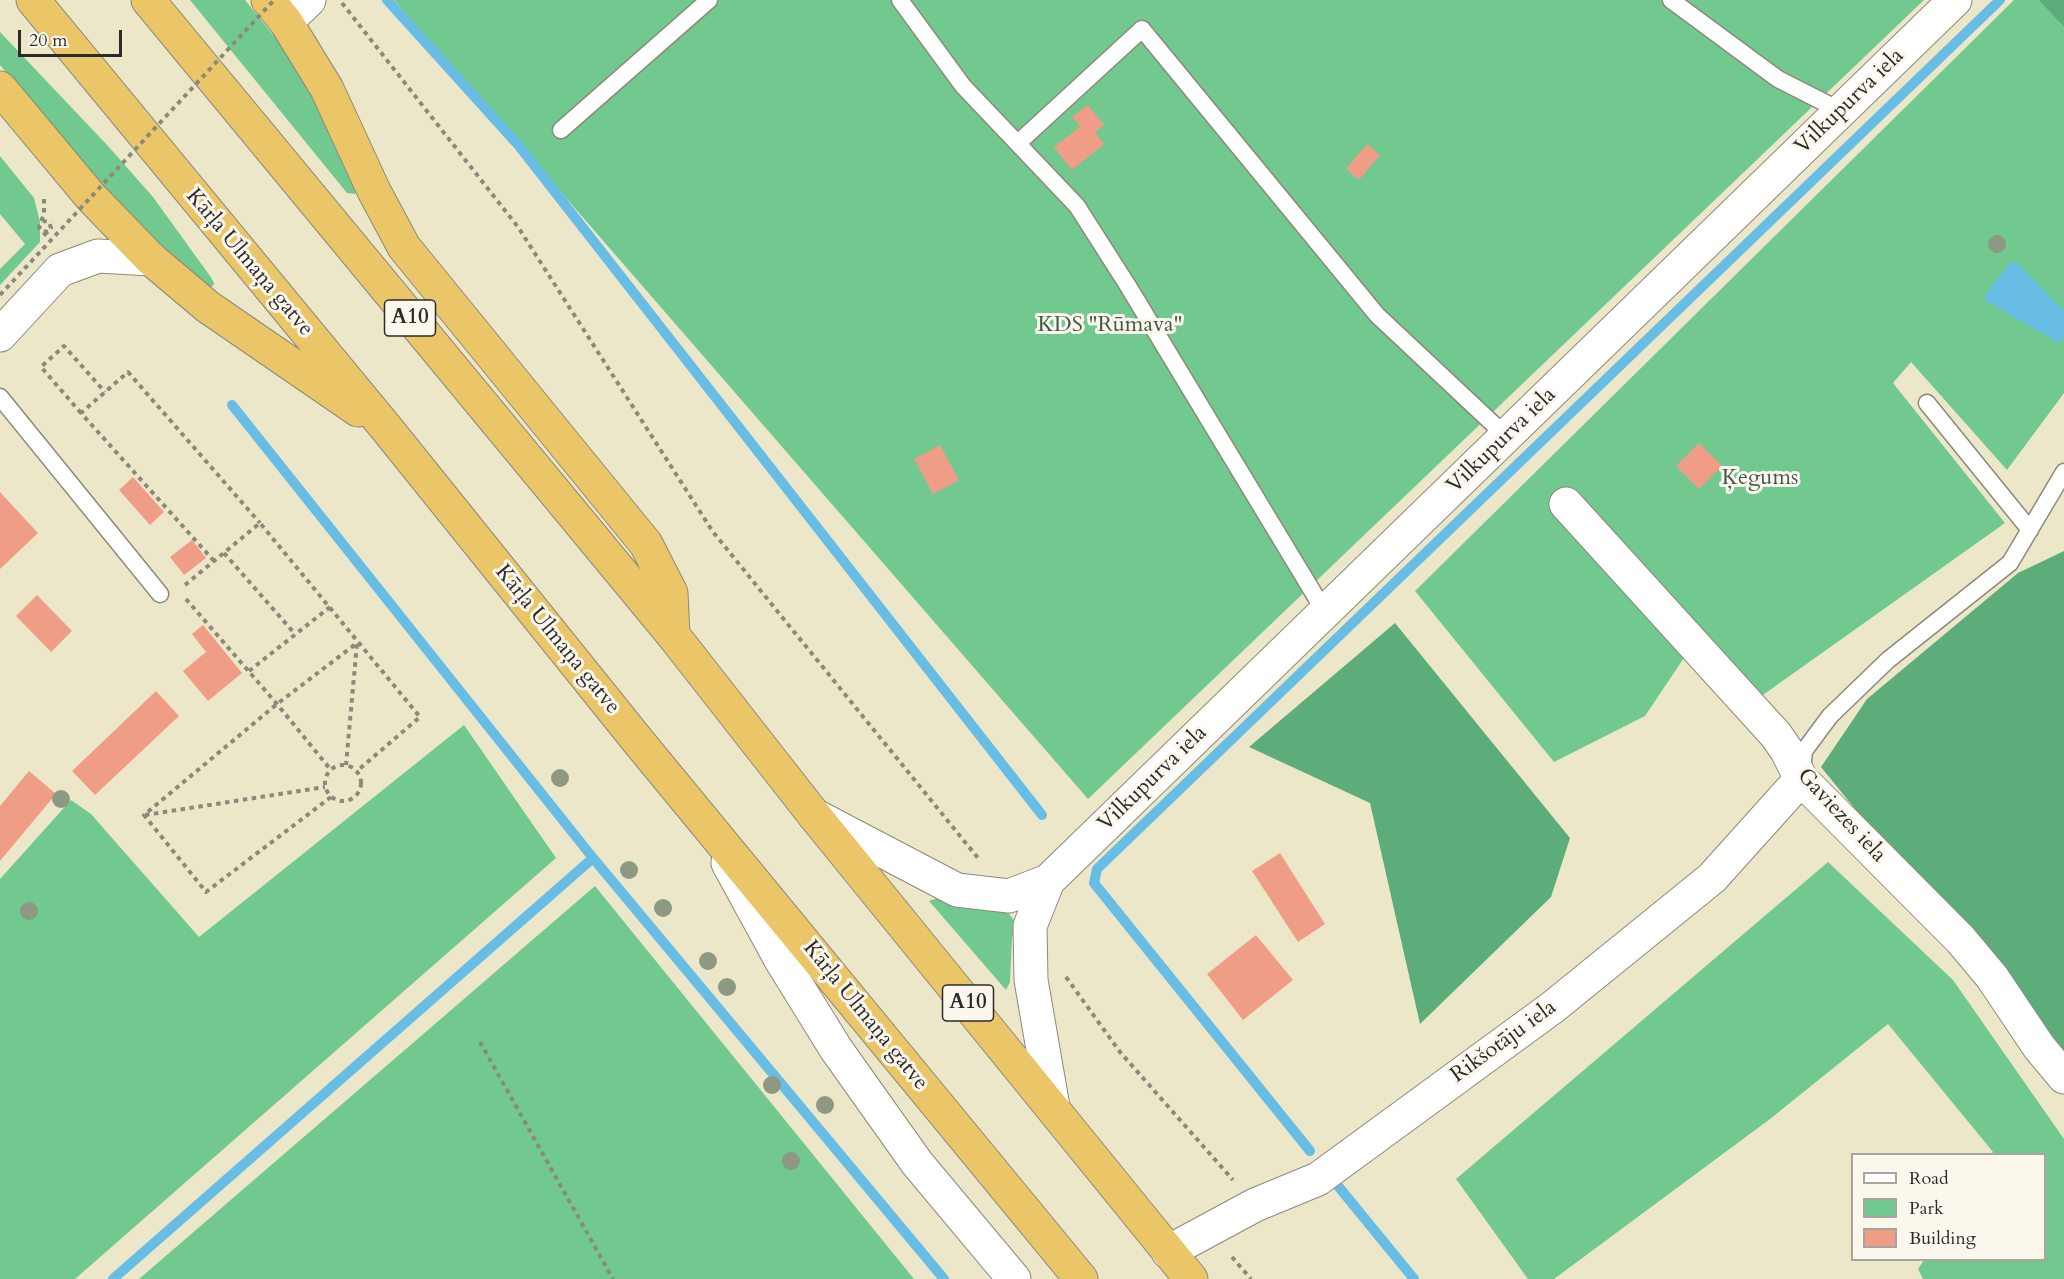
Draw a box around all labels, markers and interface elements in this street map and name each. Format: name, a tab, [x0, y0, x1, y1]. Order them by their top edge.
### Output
scale bar	[21, 18, 124, 56]
text: 20 m	[29, 28, 68, 53]
street label: Vilkupurva iela	[1790, 43, 1910, 161]
street label: Kārļa Ulmaņa gatve	[180, 184, 318, 342]
road number: A10	[384, 300, 436, 336]
park label: KDS "Rūmava"	[1037, 313, 1183, 339]
street label: Vilkupurva iela	[1442, 382, 1562, 500]
park label: Ķegums	[1722, 466, 1798, 492]
street label: Kārļa Ulmaņa gatve	[489, 560, 625, 720]
street label: Vilkupurva iela	[1093, 720, 1213, 838]
street label: Gaviezes iela	[1791, 764, 1891, 868]
street label: Kārļa Ulmaņa gatve	[797, 936, 933, 1096]
road number: A10	[942, 985, 994, 1021]
street label: Rikšotāju iela	[1446, 995, 1562, 1089]
legend	[1851, 1153, 2046, 1261]
text: Road	[1909, 1166, 1949, 1191]
text: Park	[1909, 1196, 1944, 1221]
text: Building	[1909, 1226, 1976, 1251]

